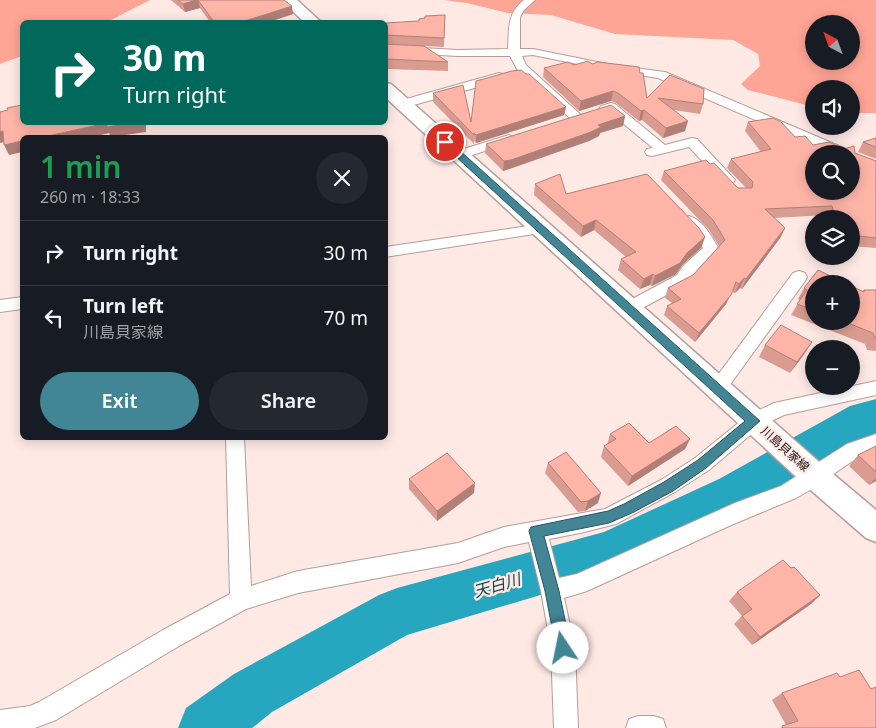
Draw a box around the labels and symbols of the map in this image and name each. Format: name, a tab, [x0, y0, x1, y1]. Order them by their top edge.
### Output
north arrow	[805, 15, 860, 70]
pin	[424, 121, 466, 163]
street label: 川島貝家線	[757, 422, 813, 475]
water label: 天白川	[471, 567, 525, 602]
position arrow	[536, 621, 588, 673]

